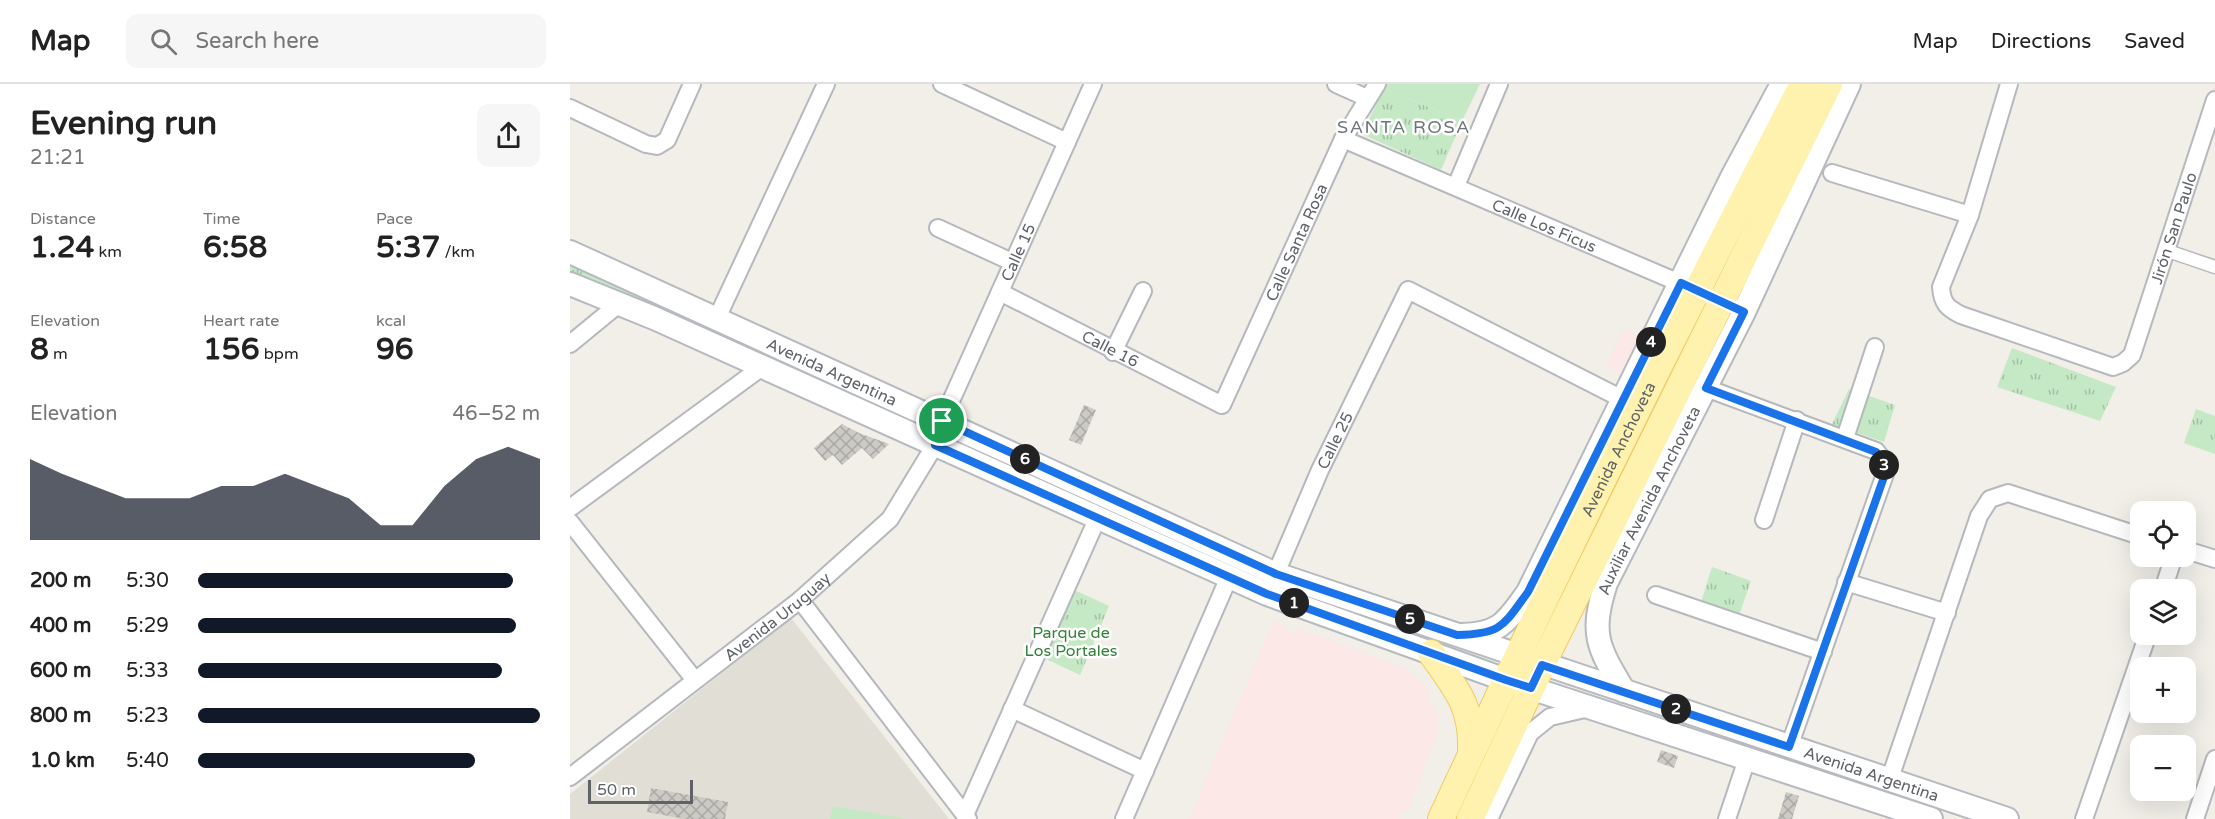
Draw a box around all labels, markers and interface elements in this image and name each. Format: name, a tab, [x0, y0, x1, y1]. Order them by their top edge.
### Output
search box	[126, 14, 546, 68]
text: Map	[30, 24, 90, 58]
icon: search	[147, 25, 180, 58]
text: Search here	[195, 28, 319, 54]
text: Map	[1912, 29, 1958, 54]
text: Directions	[1991, 29, 2091, 54]
text: Saved	[2124, 29, 2185, 54]
text: Evening run	[30, 104, 217, 143]
button: share	[477, 104, 540, 167]
district label: SANTA ROSA	[1337, 116, 1471, 138]
text: 21:21	[30, 146, 85, 170]
street label: Jirón San Paulo	[2147, 170, 2202, 287]
street label: Calle Santa Rosa	[1262, 181, 1332, 304]
street label: Calle Los Ficus	[1489, 195, 1599, 257]
text: Distance	[30, 209, 96, 229]
text: Time	[203, 209, 240, 229]
text: Pace	[376, 209, 413, 229]
street label: Calle 15	[997, 220, 1040, 285]
text: 1.24	[30, 229, 94, 266]
text: 6:58	[203, 229, 267, 266]
text: 5:37	[376, 229, 440, 266]
text: km	[94, 242, 122, 262]
text: /km	[440, 242, 475, 262]
text: Elevation	[30, 311, 100, 331]
text: Heart rate	[203, 311, 279, 331]
text: kcal	[376, 311, 406, 331]
street label: Calle 16	[1078, 326, 1142, 372]
pin: 4	[1636, 327, 1666, 357]
text: 8	[30, 331, 49, 368]
text: 156	[203, 331, 260, 368]
text: 96	[376, 331, 414, 368]
text: 4	[1646, 332, 1656, 352]
street label: Avenida Argentina	[763, 334, 900, 411]
text: m	[49, 344, 68, 364]
text: bpm	[260, 344, 299, 364]
street label: Avenida Anchoveta	[1577, 379, 1661, 520]
pin	[916, 395, 967, 446]
text: Elevation	[30, 402, 117, 426]
text: 46–52 m	[453, 402, 540, 426]
street label: Auxiliar Avenida Anchoveta	[1594, 403, 1705, 597]
icon: arrive	[925, 404, 958, 437]
street label: Calle 25	[1313, 409, 1358, 473]
pin: 6	[1010, 444, 1040, 474]
text: 6	[1020, 449, 1030, 469]
pin: 3	[1869, 450, 1899, 480]
text: 3	[1879, 455, 1889, 475]
map controls	[2130, 501, 2196, 801]
button: locate	[2130, 501, 2196, 567]
street label: Avenida Uruguay	[720, 568, 835, 666]
text: 200 m	[30, 569, 91, 593]
text: 5:30	[126, 569, 169, 593]
button: layers	[2130, 579, 2196, 645]
pin: 1	[1279, 588, 1309, 618]
text: 1	[1289, 593, 1299, 613]
pin: 5	[1395, 604, 1425, 634]
text: 5	[1405, 609, 1415, 629]
text: 400 m	[30, 614, 91, 638]
text: 5:29	[126, 614, 169, 638]
park label: Parque de Los Portales	[1025, 623, 1118, 661]
button: +	[2130, 657, 2196, 723]
text: 600 m	[30, 659, 91, 683]
text: 5:33	[126, 659, 169, 683]
pin: 2	[1661, 694, 1691, 724]
text: 2	[1671, 699, 1681, 719]
text: 800 m	[30, 704, 91, 728]
text: 5:23	[126, 704, 169, 728]
button: −	[2130, 735, 2196, 801]
street label: Avenida Argentina	[1801, 743, 1941, 806]
text: 1.0 km	[30, 749, 95, 773]
text: 5:40	[126, 749, 169, 773]
scale bar	[588, 777, 693, 804]
text: 50 m	[597, 780, 636, 800]

